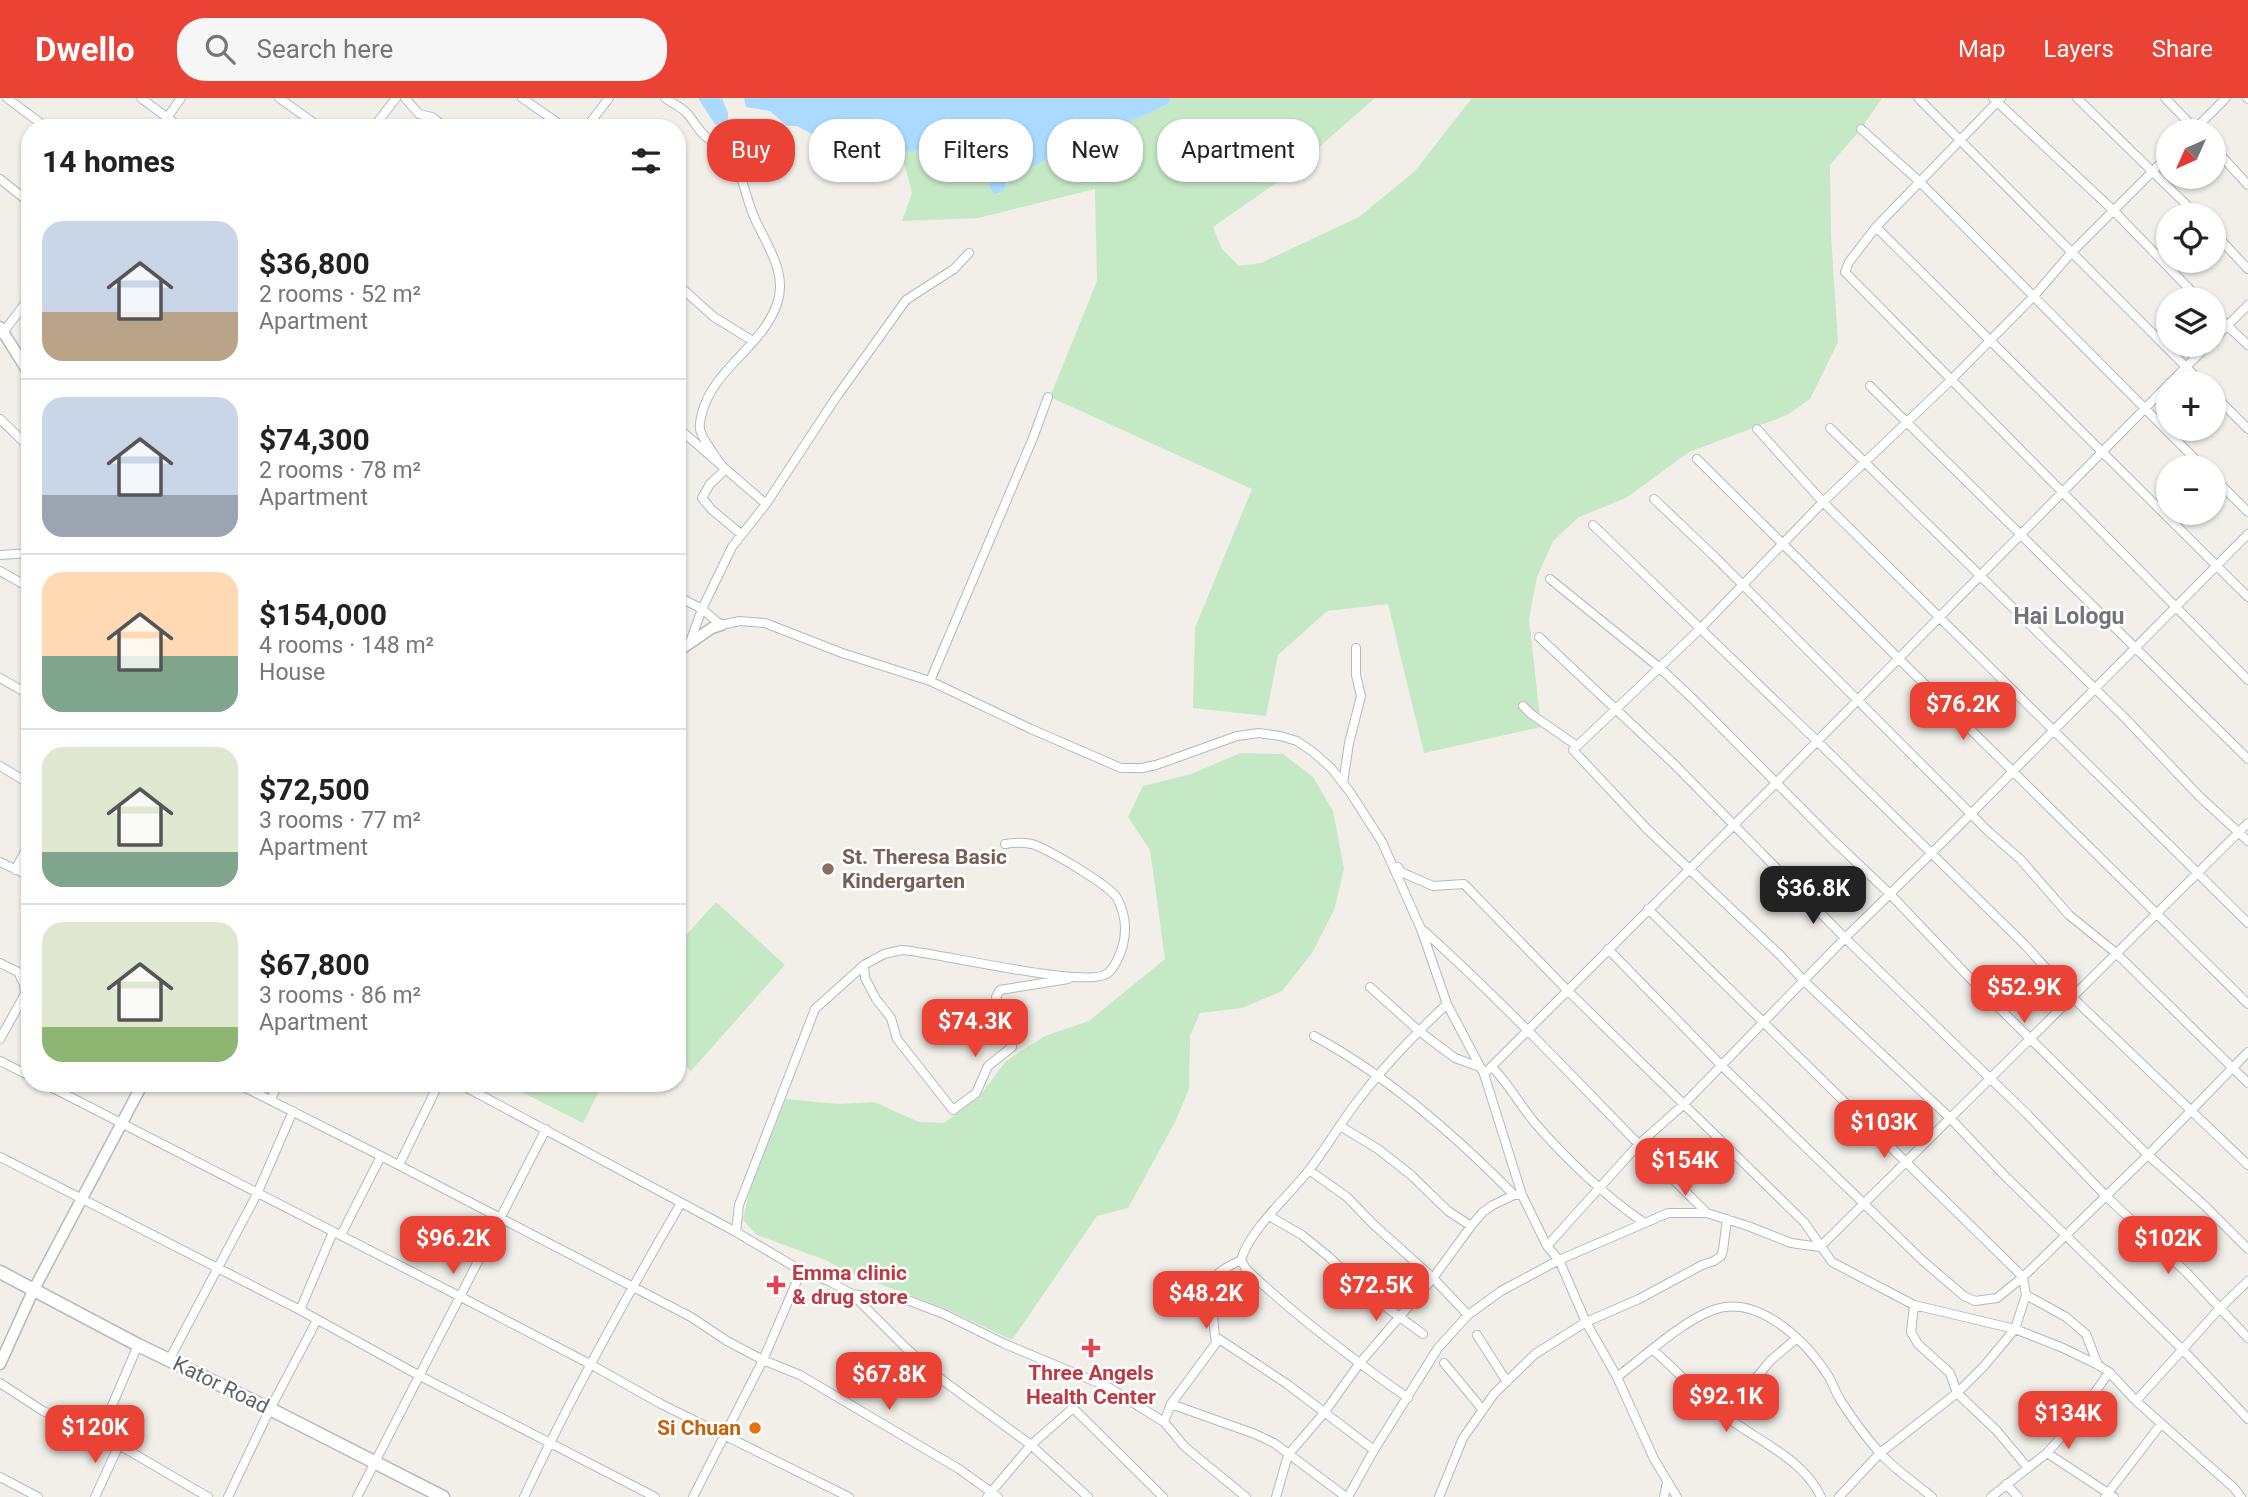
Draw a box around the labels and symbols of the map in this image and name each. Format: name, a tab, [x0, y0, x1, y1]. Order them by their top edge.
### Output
north arrow	[2156, 119, 2226, 189]
district label: Hai Lologu	[2014, 603, 2124, 630]
pin: $76.2K	[1906, 682, 2020, 742]
place label: St. Theresa Basic Kindergarten	[842, 845, 1007, 893]
marker: St. Theresa Basic Kindergarten	[820, 861, 836, 877]
pin: $36.8K	[1756, 866, 1870, 926]
pin: $52.9K	[1967, 965, 2081, 1025]
pin: $74.3K	[918, 1000, 1032, 1059]
pin: $103K	[1835, 1100, 1933, 1160]
pin: $154K	[1636, 1138, 1734, 1198]
pin: $96.2K	[396, 1216, 510, 1276]
pin: $102K	[2119, 1216, 2217, 1276]
place label: Emma clinic & drug store	[792, 1261, 908, 1309]
pin: $72.5K	[1319, 1264, 1433, 1323]
pin: $48.2K	[1149, 1272, 1263, 1331]
marker: Emma clinic & drug store	[766, 1275, 786, 1295]
marker: Three Angels Health Center	[1081, 1338, 1101, 1358]
street label: Kator Road	[169, 1351, 273, 1419]
pin: $67.8K	[832, 1352, 946, 1412]
place label: Three Angels Health Center	[1026, 1361, 1156, 1409]
pin: $92.1K	[1669, 1374, 1783, 1434]
pin: $134K	[2019, 1392, 2117, 1451]
pin: $120K	[46, 1406, 144, 1465]
place label: Si Chuan	[657, 1416, 741, 1440]
marker: Si Chuan	[747, 1420, 763, 1436]

